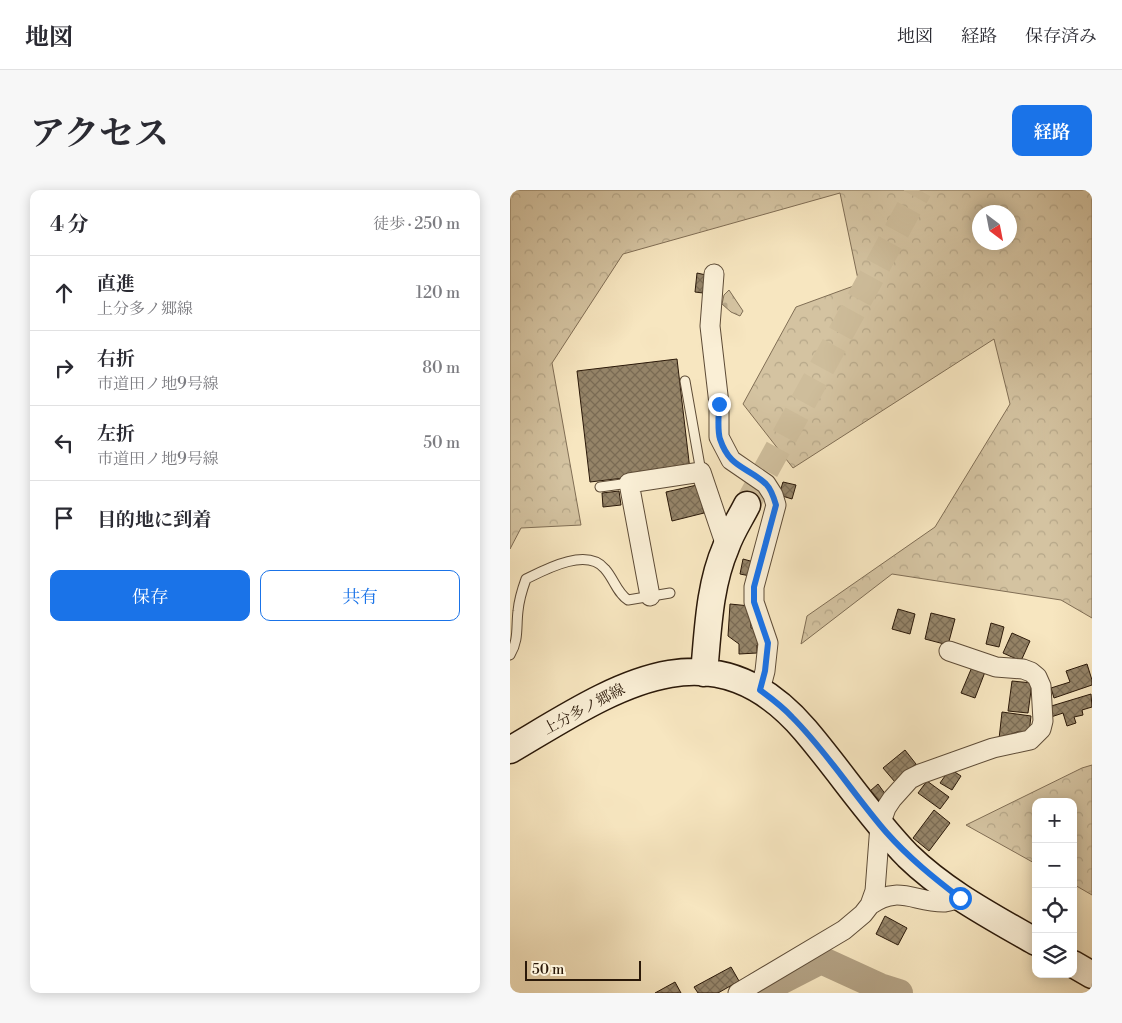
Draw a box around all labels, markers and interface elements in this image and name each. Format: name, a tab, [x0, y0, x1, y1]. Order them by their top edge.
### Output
text: 地図	[25, 23, 73, 53]
text: 地図	[897, 25, 933, 48]
text: 経路	[961, 25, 997, 48]
text: 保存済み	[1025, 25, 1097, 48]
button: 経路	[1012, 105, 1092, 156]
text: アクセス	[30, 113, 169, 156]
north arrow	[972, 205, 1017, 250]
text: 4 分	[50, 212, 88, 238]
text: 徒歩 · 250 m	[373, 214, 460, 234]
text: 直進	[97, 272, 135, 296]
icon: ahead	[50, 279, 78, 307]
text: 120 m	[416, 283, 460, 303]
text: 上分多ノ郷線	[97, 299, 193, 319]
text: 右折	[97, 347, 135, 371]
icon: right	[50, 354, 78, 382]
text: 80 m	[422, 358, 460, 378]
text: 市道田ノ地9号線	[97, 374, 219, 394]
route end	[708, 393, 731, 416]
text: 左折	[97, 422, 135, 446]
icon: left	[50, 429, 78, 457]
text: 50 m	[423, 433, 460, 453]
text: 市道田ノ地9号線	[97, 449, 219, 469]
icon: arrive	[50, 504, 78, 532]
text: 目的地に到着	[97, 508, 211, 532]
button: 保存	[50, 570, 250, 621]
button: 共有	[260, 570, 460, 621]
street label: 上分多ノ郷線	[540, 680, 628, 739]
map controls	[1032, 798, 1077, 978]
button: +	[1032, 798, 1077, 843]
button: −	[1032, 843, 1077, 888]
route start	[949, 887, 972, 910]
button: locate	[1032, 888, 1077, 933]
button: layers	[1032, 933, 1077, 978]
scale bar	[525, 958, 641, 981]
text: 50 m	[532, 961, 564, 979]

